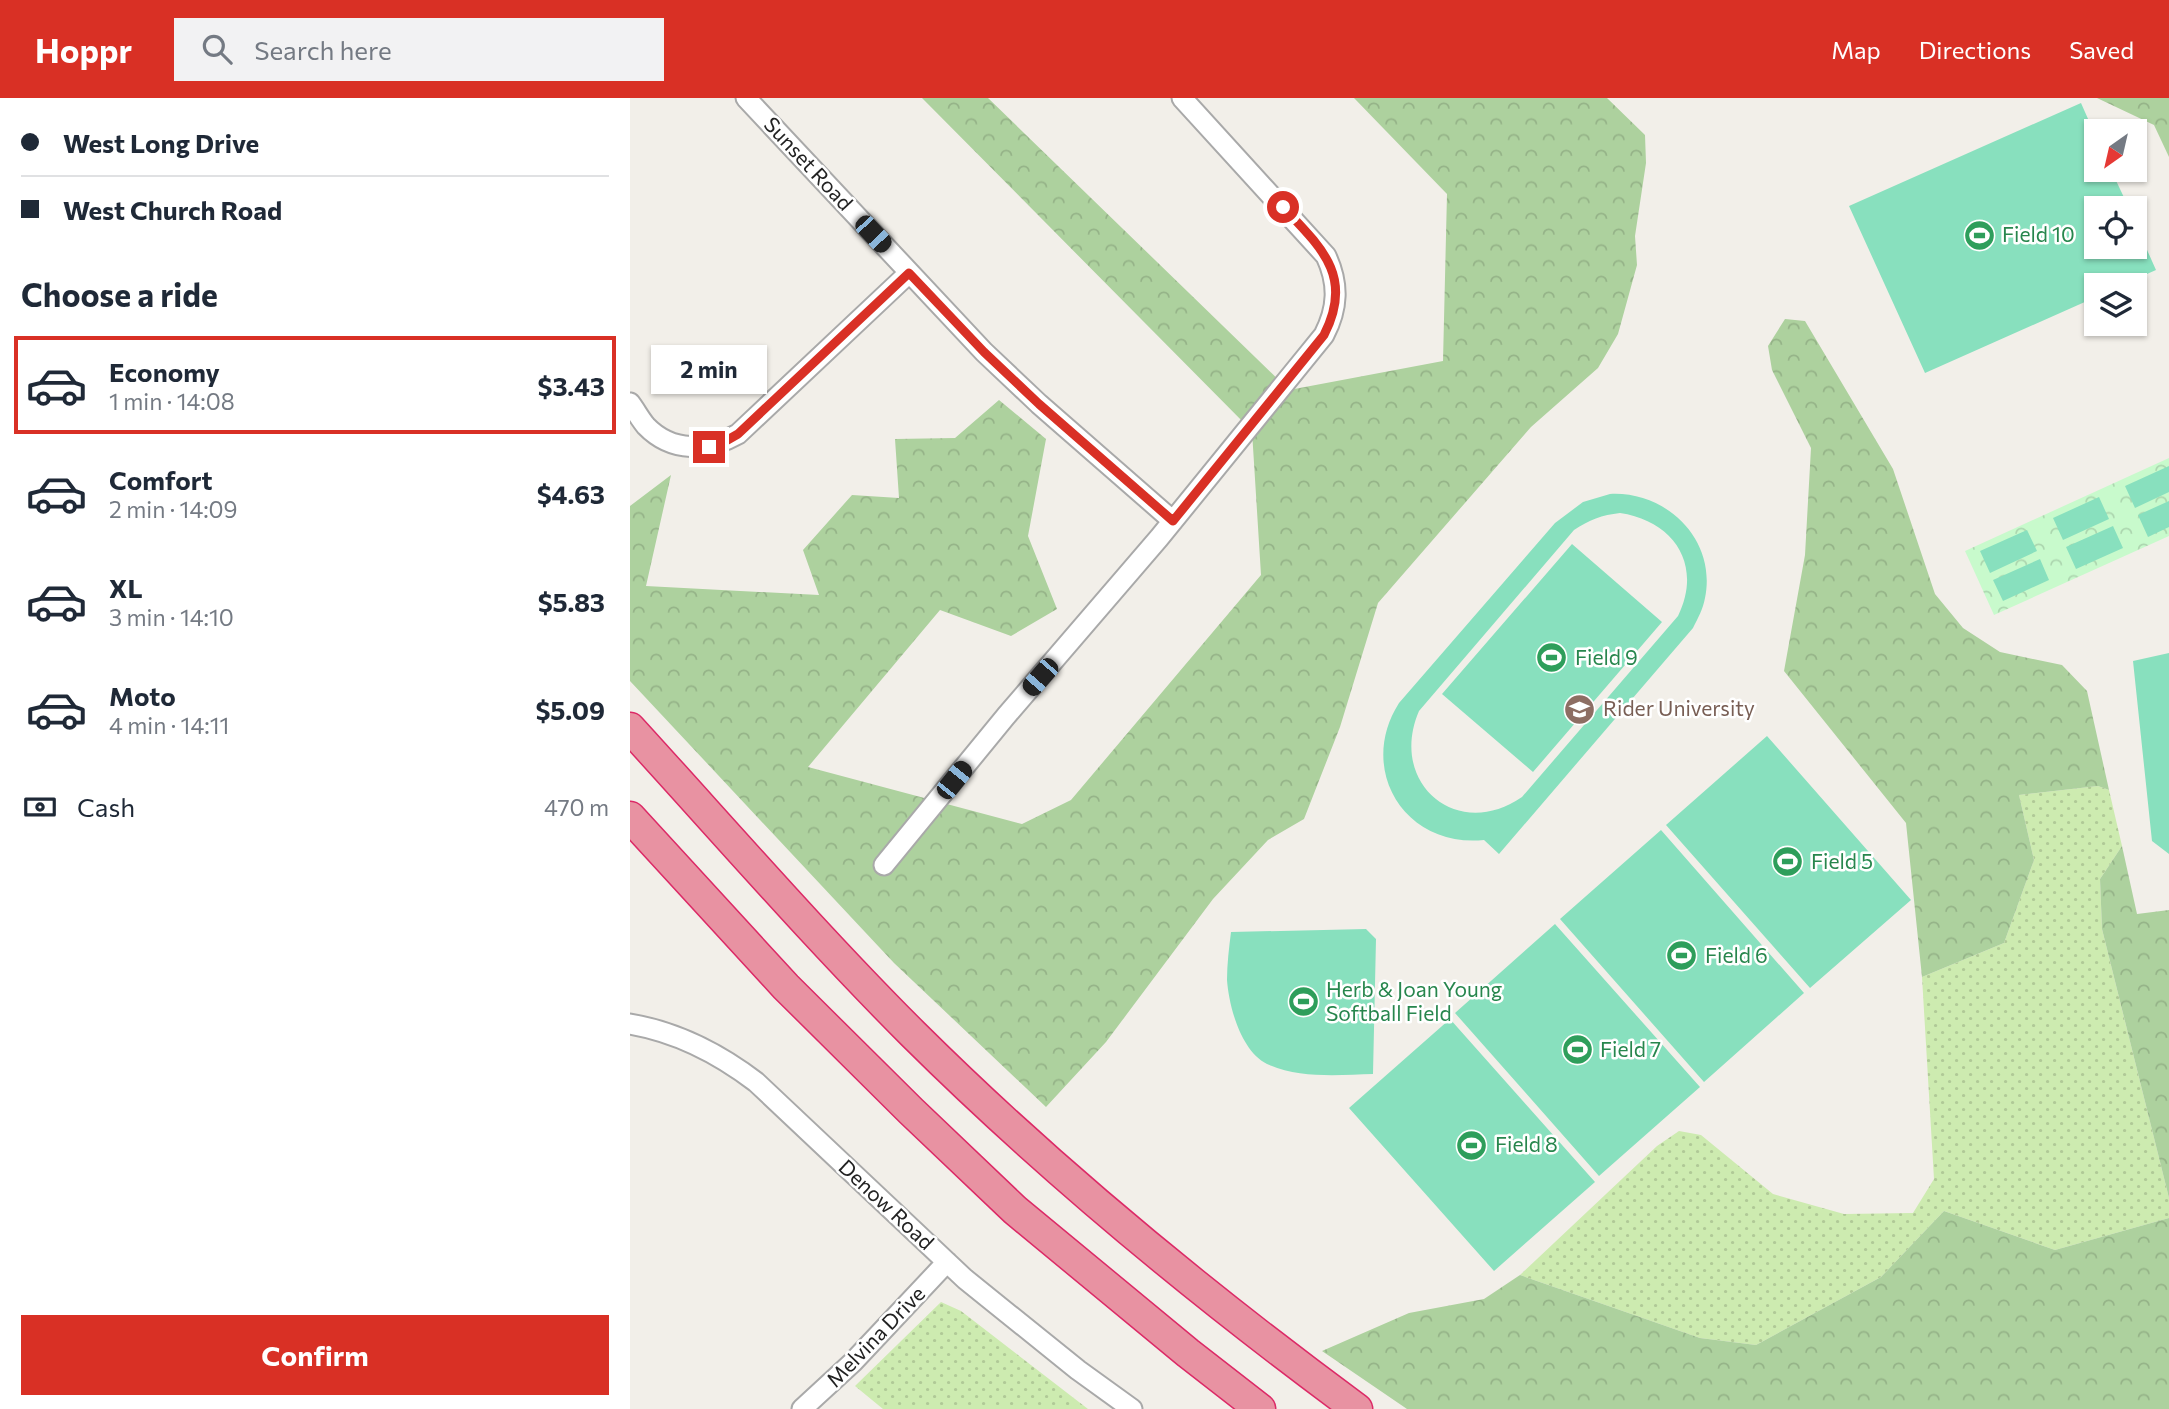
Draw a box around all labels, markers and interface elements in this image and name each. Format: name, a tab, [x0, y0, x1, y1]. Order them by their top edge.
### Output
search box	[174, 18, 664, 81]
text: Hoppr	[35, 29, 132, 70]
icon: search	[198, 30, 236, 68]
text: Search here	[254, 34, 392, 65]
text: Map	[1831, 35, 1881, 64]
text: Directions	[1919, 35, 2031, 64]
text: Saved	[2069, 35, 2134, 64]
street label: Sunset Road	[760, 111, 859, 215]
north arrow	[2084, 119, 2147, 182]
map controls	[2084, 119, 2147, 336]
text: West Long Drive	[63, 127, 259, 158]
route start	[1267, 191, 1299, 223]
text: West Church Road	[63, 194, 282, 225]
button: locate	[2084, 196, 2147, 259]
car	[851, 211, 896, 257]
sports icon: Field 10	[1962, 218, 1996, 252]
place label: Field 10	[2002, 221, 2075, 246]
button: layers	[2084, 273, 2147, 336]
text: Choose a ride	[21, 274, 218, 314]
callout: 2 min	[651, 345, 767, 394]
icon: car	[25, 354, 88, 417]
text: 2 min	[680, 355, 738, 383]
text: Economy	[109, 356, 220, 387]
text: $3.43	[538, 370, 605, 401]
text: 1 min · 14:08	[109, 387, 235, 415]
route end	[693, 431, 725, 463]
icon: car	[25, 462, 88, 525]
text: Comfort	[109, 464, 212, 495]
text: $4.63	[537, 478, 605, 509]
text: 2 min · 14:09	[109, 495, 238, 523]
icon: car	[25, 570, 88, 633]
text: XL	[109, 572, 143, 603]
text: $5.83	[538, 586, 605, 617]
text: 3 min · 14:10	[109, 603, 234, 631]
sports icon: Field 9	[1535, 641, 1569, 675]
place label: Field 9	[1575, 644, 1638, 669]
car	[1019, 654, 1062, 700]
icon: car	[25, 678, 88, 741]
text: Moto	[109, 680, 176, 711]
school or university icon: Rider University	[1563, 692, 1597, 726]
text: $5.09	[535, 694, 605, 725]
place label: Rider University	[1603, 695, 1755, 720]
text: 4 min · 14:11	[109, 711, 229, 739]
car	[933, 757, 976, 803]
icon: cash	[21, 788, 59, 826]
text: Cash	[77, 791, 135, 822]
text: 470 m	[544, 793, 609, 821]
sports icon: Field 5	[1771, 845, 1805, 879]
place label: Field 5	[1811, 848, 1873, 873]
sports icon: Field 6	[1665, 939, 1699, 973]
place label: Field 6	[1705, 942, 1768, 967]
place label: Herb & Joan Young Softball Field	[1326, 976, 1502, 1025]
sports icon: Herb & Joan Young Softball Field	[1286, 985, 1320, 1019]
sports icon: Field 7	[1560, 1033, 1594, 1067]
place label: Field 7	[1600, 1036, 1661, 1061]
sports icon: Field 8	[1455, 1128, 1489, 1162]
place label: Field 8	[1495, 1131, 1558, 1156]
street label: Denow Road	[834, 1154, 940, 1254]
street label: Melvina Drive	[821, 1280, 929, 1392]
button: Confirm	[21, 1315, 609, 1395]

